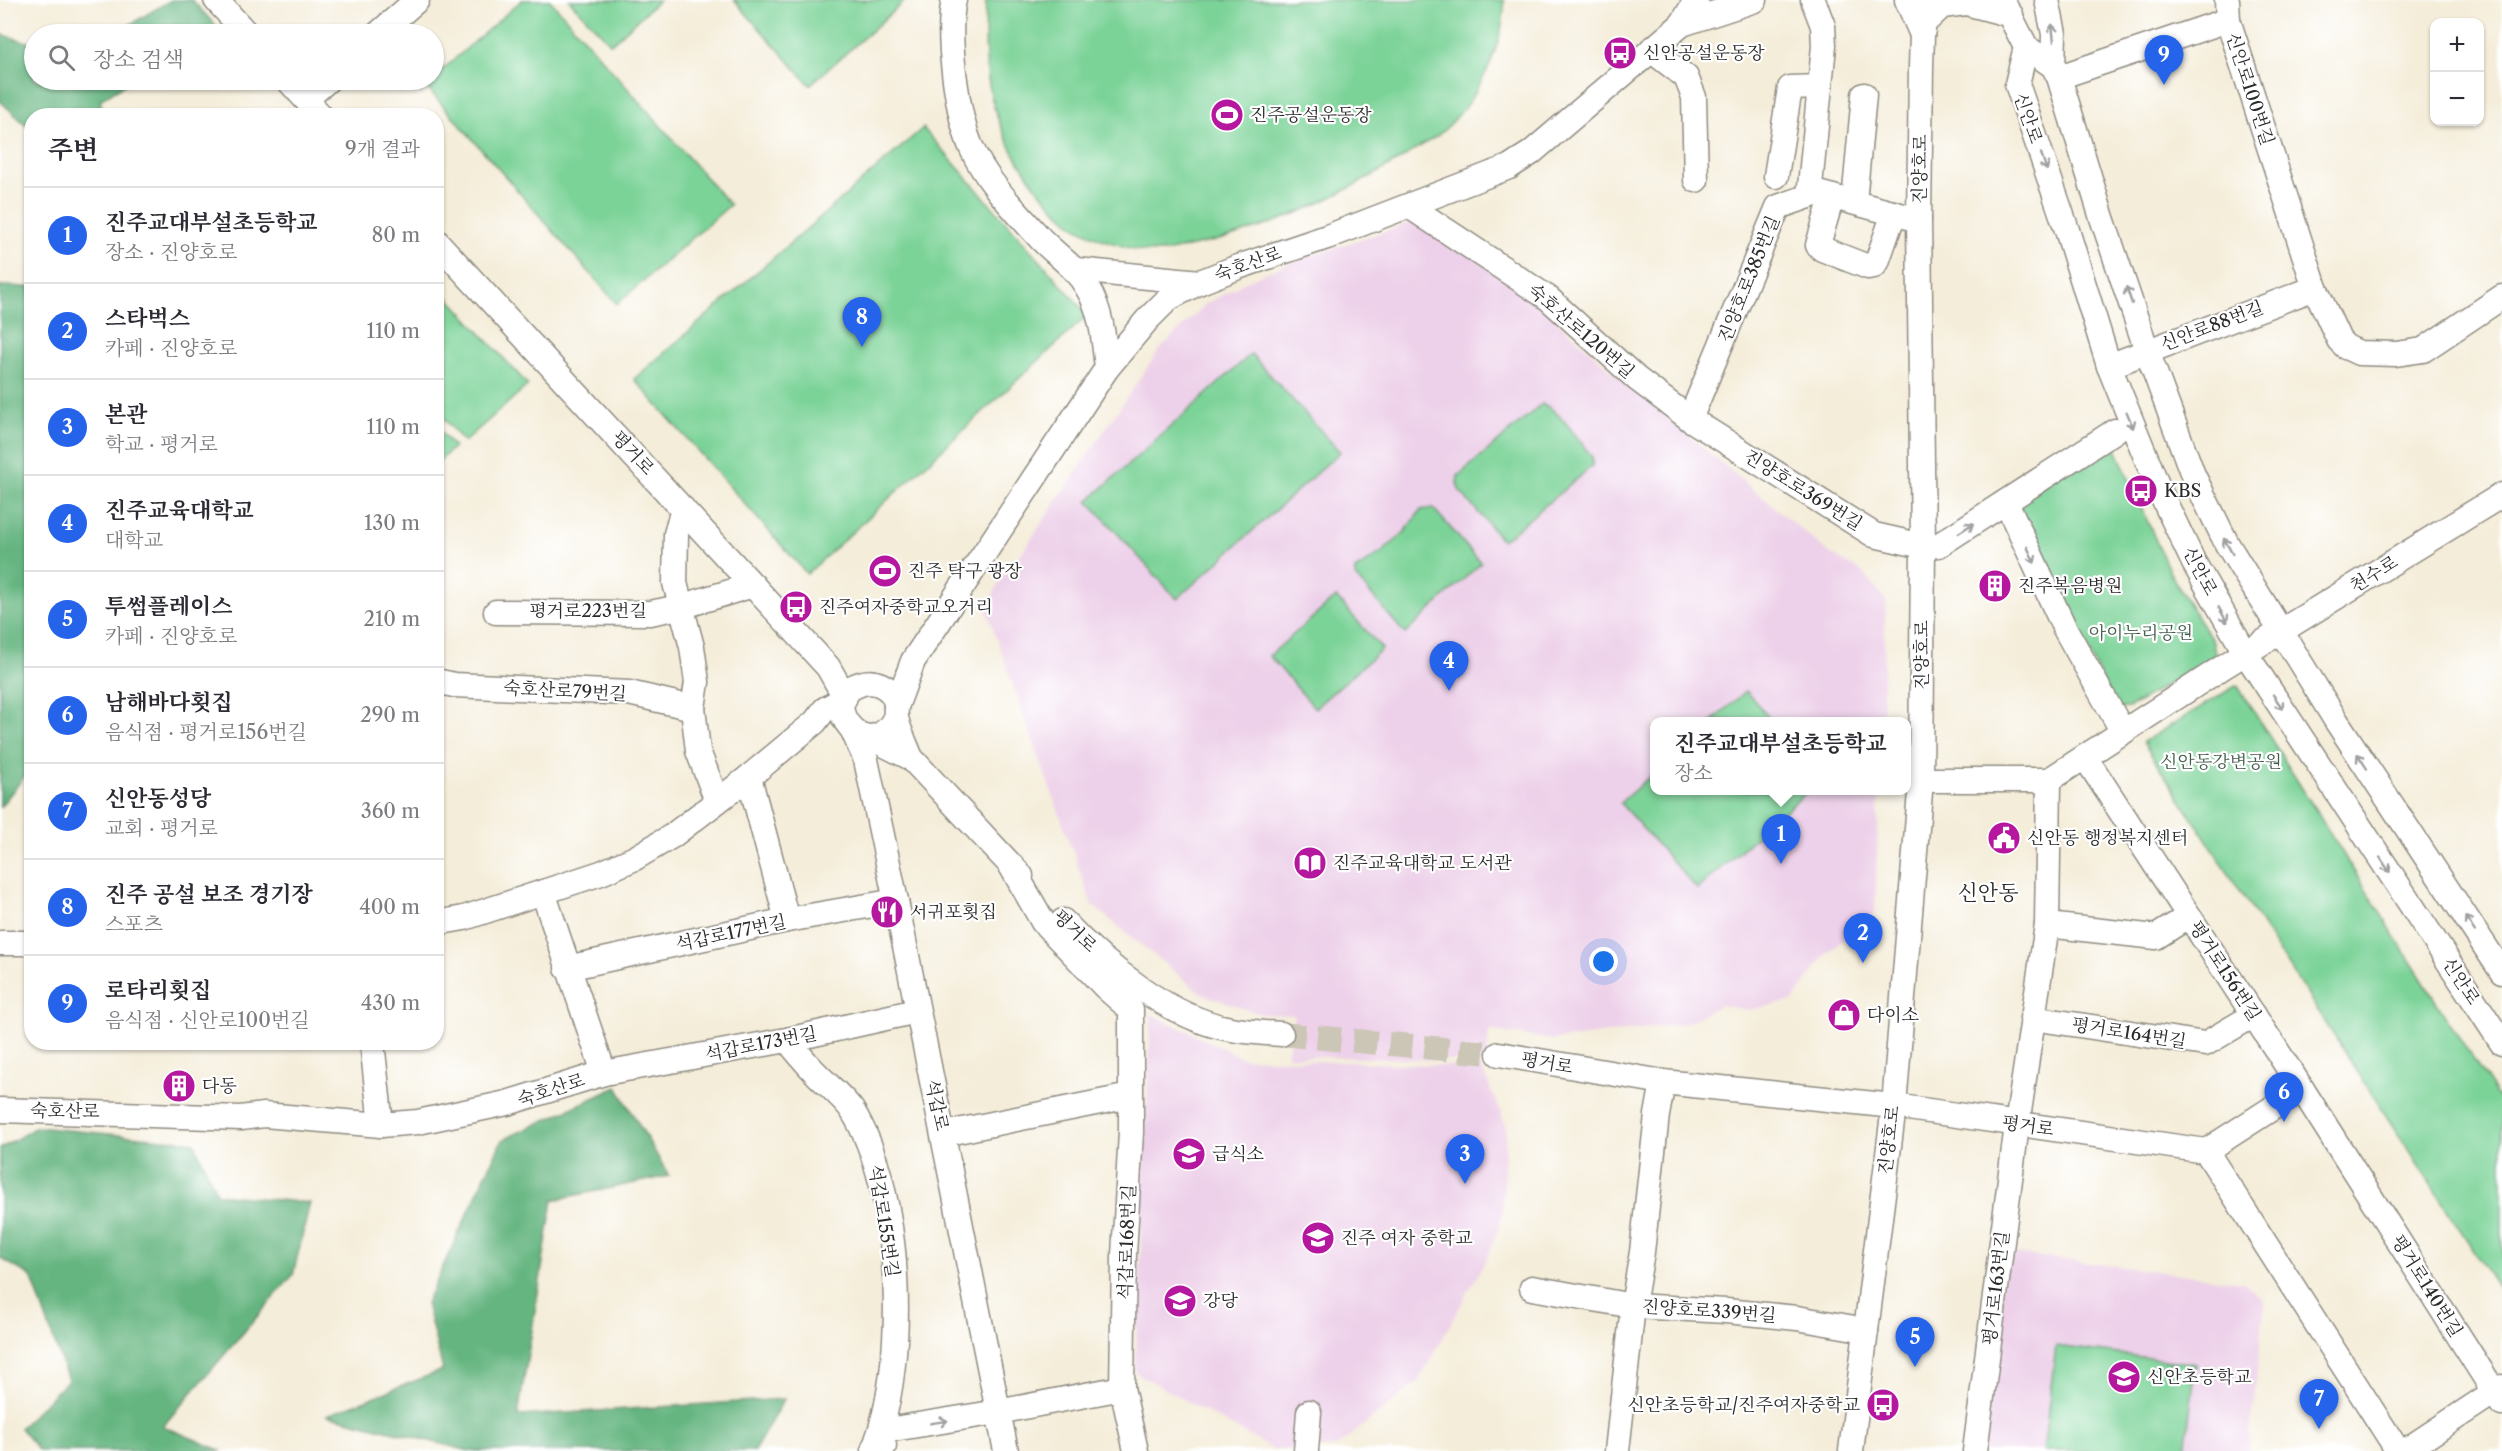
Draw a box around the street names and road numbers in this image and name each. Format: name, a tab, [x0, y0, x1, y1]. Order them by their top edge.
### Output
street label: 신안로100번길	[2221, 30, 2279, 148]
street label: 신안로	[2009, 90, 2047, 146]
street label: 진양호로	[1908, 134, 1932, 204]
street label: 진양호로385번길	[1714, 212, 1784, 346]
street label: 숙호산로	[1212, 242, 1284, 286]
street label: 숙호산로120번길	[1523, 279, 1639, 383]
street label: 신안로88번길	[2158, 296, 2266, 356]
street label: 평거로	[607, 426, 659, 480]
street label: 진양호로369번길	[1740, 445, 1866, 535]
street label: 신안로	[2178, 543, 2222, 599]
street label: 천수로	[2346, 551, 2402, 597]
street label: 평거로223번길	[529, 600, 647, 622]
street label: 진양호로	[1911, 620, 1933, 690]
street label: 숙호산로79번길	[503, 677, 627, 705]
street label: 평거로	[1049, 905, 1101, 957]
street label: 석갑로177번길	[674, 911, 788, 955]
street label: 평거로156번길	[2185, 917, 2265, 1025]
street label: 신안로	[2438, 953, 2484, 1009]
street label: 평거로164번길	[2070, 1013, 2188, 1053]
street label: 석갑로173번길	[703, 1022, 819, 1066]
street label: 평거로	[1519, 1048, 1575, 1078]
street label: 숙호산로	[515, 1069, 587, 1111]
street label: 석갑로	[921, 1077, 953, 1133]
street label: 숙호산로	[30, 1099, 100, 1123]
street label: 진양호로	[1874, 1104, 1904, 1176]
street label: 평거로	[2001, 1111, 2055, 1141]
street label: 석갑로155번길	[864, 1163, 904, 1279]
street label: 석갑로168번길	[1114, 1184, 1140, 1300]
street label: 평거로163번길	[1978, 1230, 2014, 1346]
street label: 평거로140번길	[2387, 1231, 2467, 1341]
street label: 진양호로339번길	[1641, 1295, 1777, 1327]

